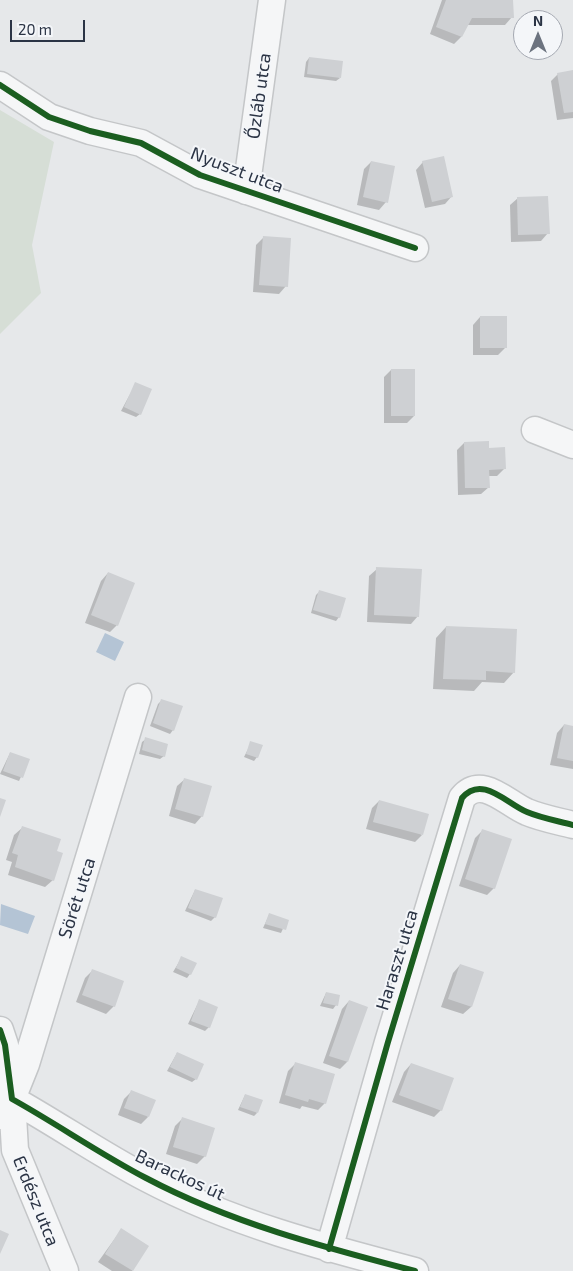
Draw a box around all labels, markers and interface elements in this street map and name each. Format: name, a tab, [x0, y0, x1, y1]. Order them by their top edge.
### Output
scale bar	[12, 10, 88, 42]
north arrow	[513, 10, 563, 60]
text: N	[533, 12, 543, 29]
text: 20 m	[18, 20, 52, 38]
street label: Őzláb utca	[242, 52, 276, 140]
street label: Nyuszt utca	[188, 142, 286, 198]
street label: Sörét utca	[54, 855, 100, 941]
street label: Haraszt utca	[371, 907, 423, 1013]
street label: Barackos út	[132, 1145, 228, 1205]
street label: Erdész utca	[8, 1153, 64, 1249]

